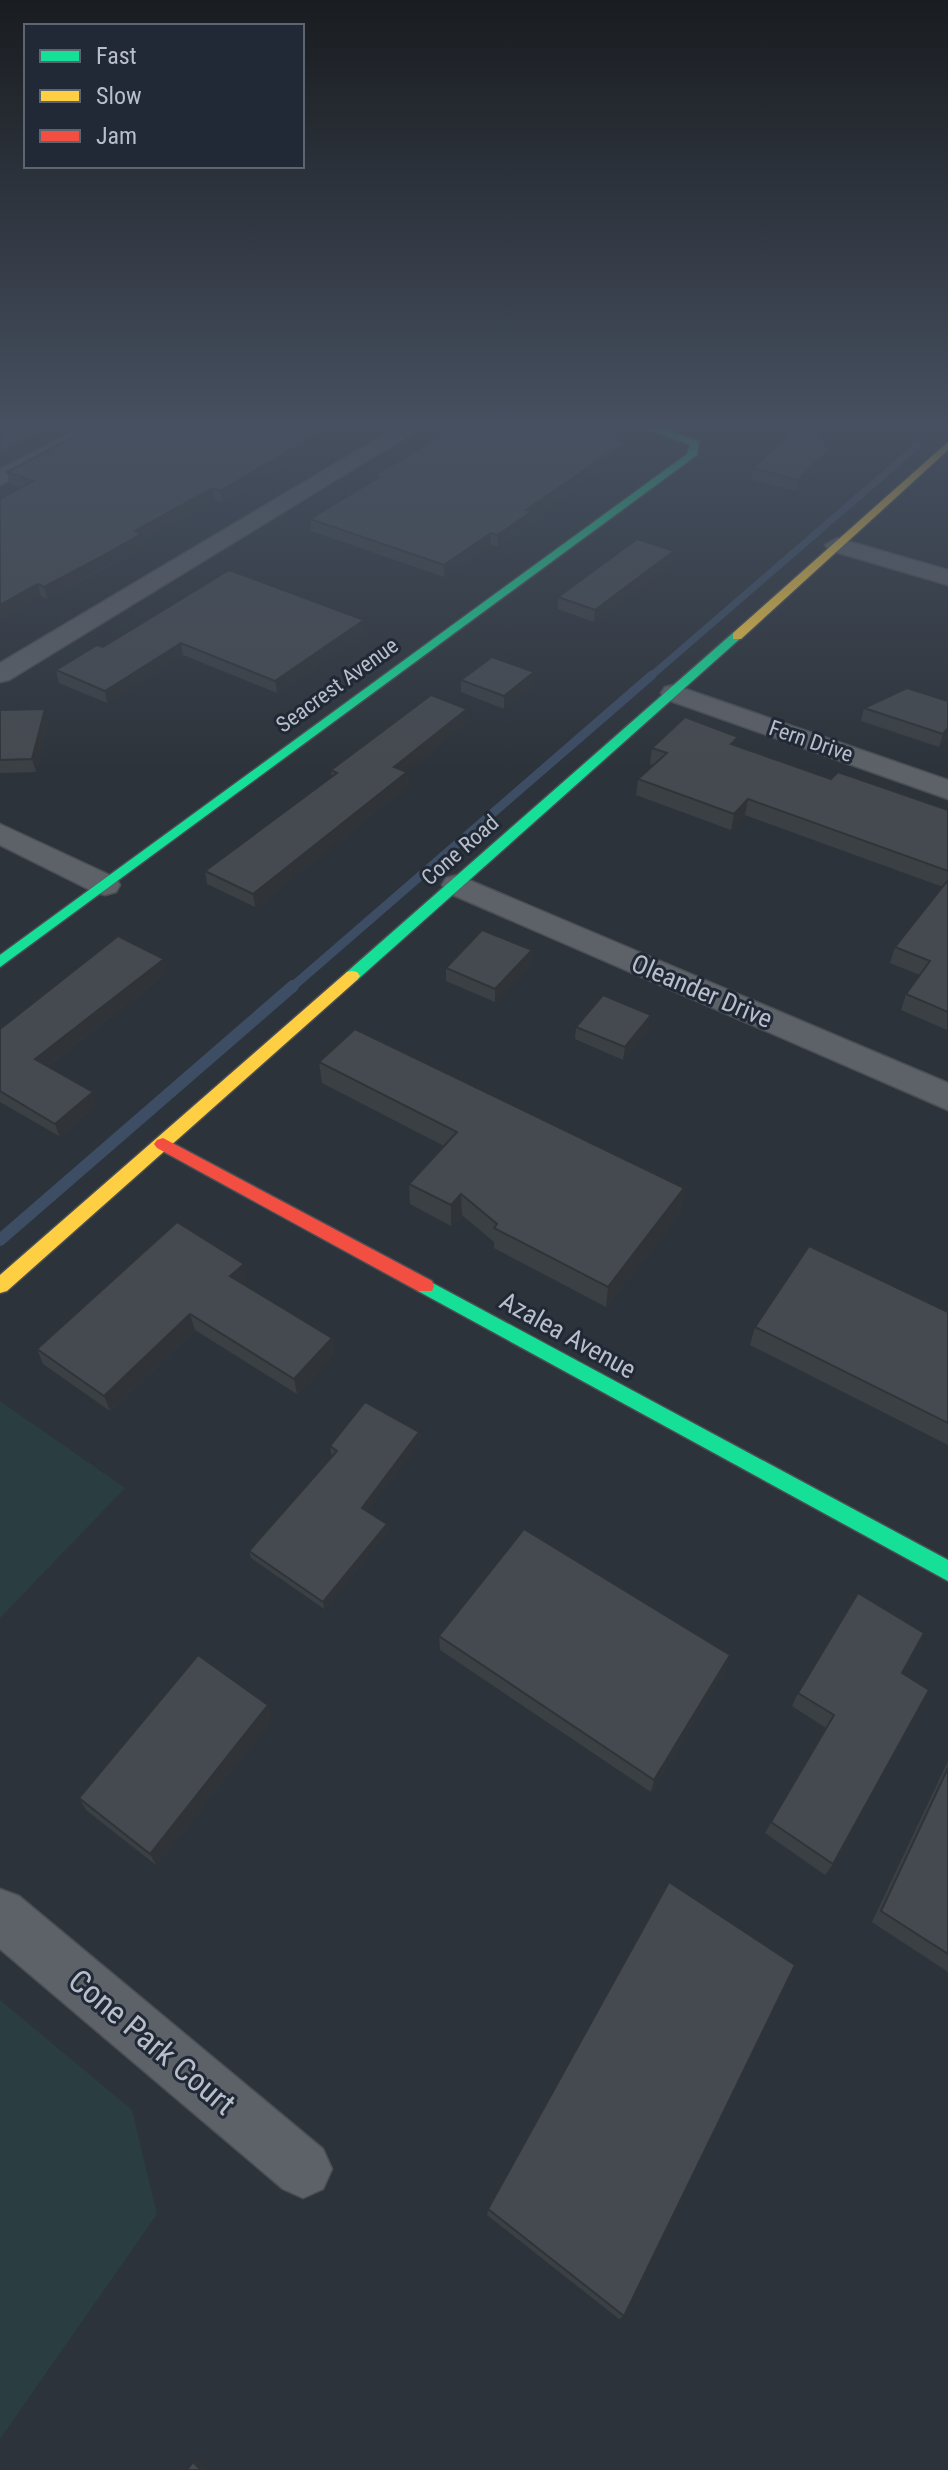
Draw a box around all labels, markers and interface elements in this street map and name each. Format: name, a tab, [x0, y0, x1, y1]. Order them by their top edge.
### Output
legend	[24, 24, 304, 168]
text: Fast	[96, 42, 137, 70]
text: Slow	[96, 82, 142, 110]
text: Jam	[96, 122, 137, 150]
street label: Seacrest Avenue	[271, 633, 403, 737]
street label: Fern Drive	[766, 715, 856, 767]
street label: Cone Road	[416, 810, 504, 890]
street label: Oleander Drive	[627, 948, 777, 1034]
street label: Azalea Avenue	[495, 1285, 641, 1385]
street label: Cone Park Court	[61, 1961, 243, 2123]

